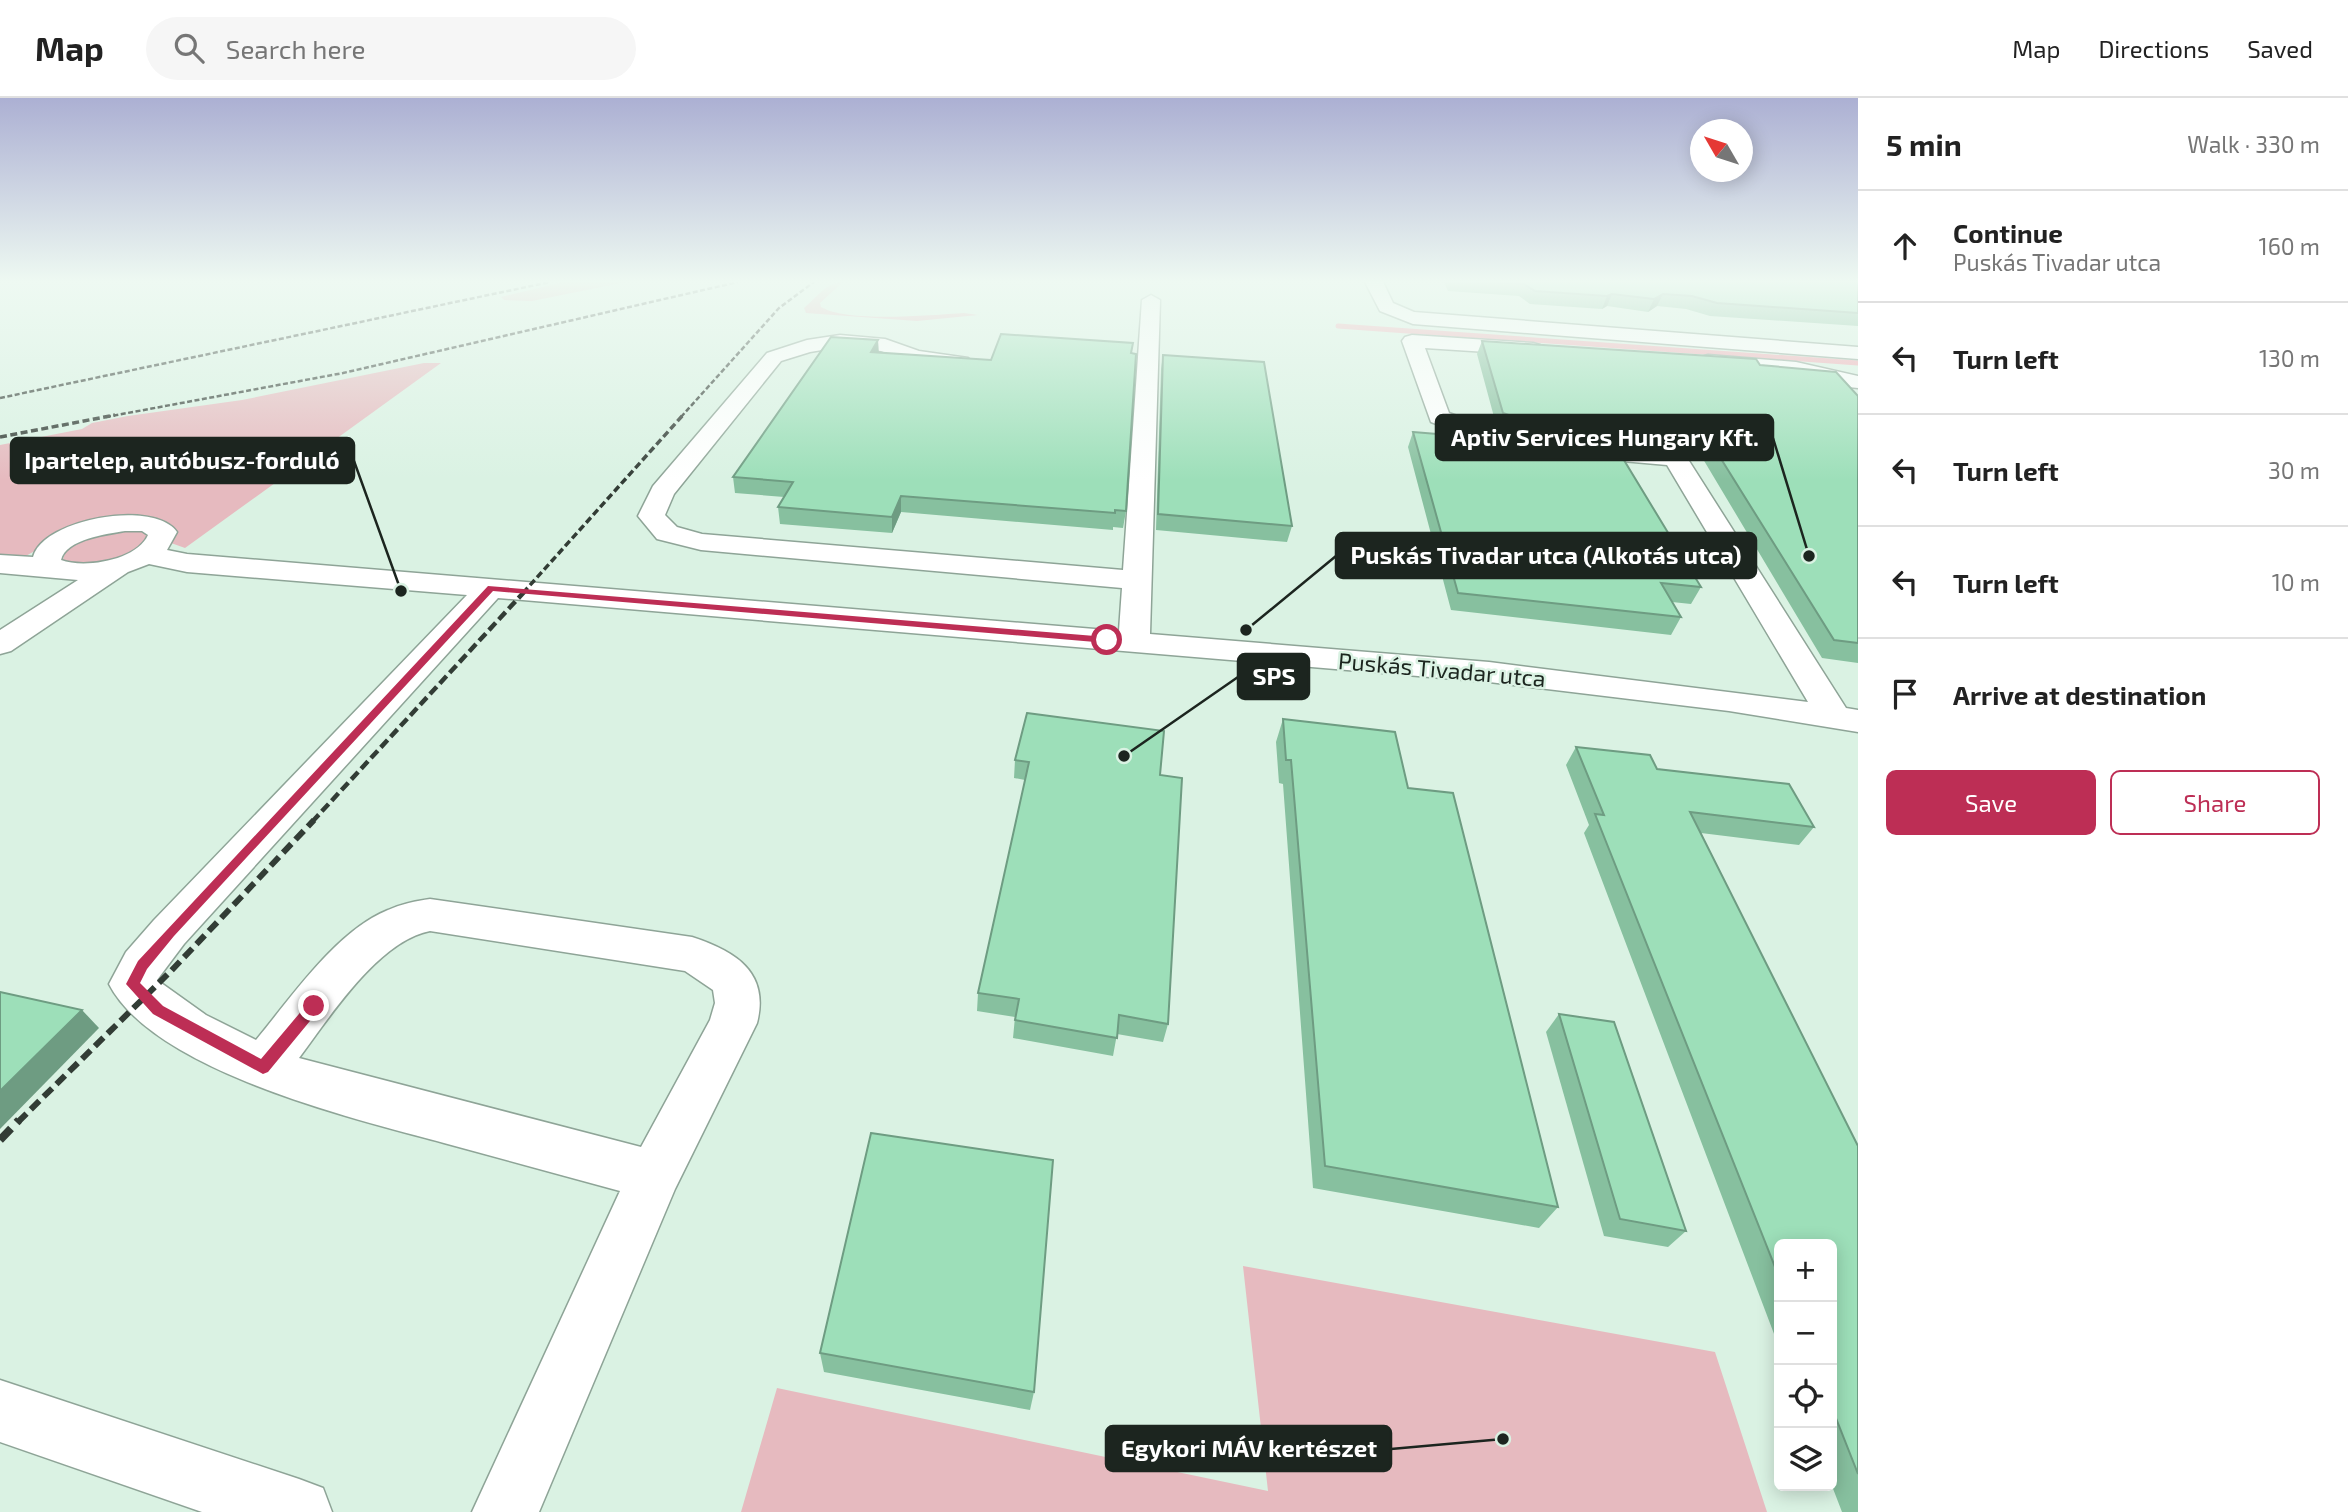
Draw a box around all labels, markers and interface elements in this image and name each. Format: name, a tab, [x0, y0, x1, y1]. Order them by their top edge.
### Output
search box	[146, 17, 636, 80]
text: Map	[35, 28, 104, 68]
icon: search	[170, 29, 208, 67]
text: Search here	[226, 33, 365, 64]
text: Map	[2012, 34, 2060, 63]
text: Directions	[2098, 34, 2209, 63]
text: Saved	[2247, 34, 2313, 63]
north arrow	[1690, 119, 1753, 182]
text: 5 min	[1886, 126, 1962, 162]
text: Walk · 330 m	[2187, 130, 2320, 158]
text: Continue	[1953, 217, 2063, 248]
icon: ahead	[1886, 227, 1924, 265]
text: 160 m	[2259, 232, 2320, 260]
text: Puskás Tivadar utca	[1953, 248, 2161, 276]
icon: left	[1886, 339, 1924, 377]
text: Turn left	[1953, 343, 2059, 374]
text: 130 m	[2259, 344, 2320, 372]
callout: Aptiv Services Hungary Kft.	[1436, 415, 1773, 460]
text: Aptiv Services Hungary Kft.	[1451, 422, 1759, 451]
callout: Ipartelep, autóbusz-forduló	[11, 438, 354, 483]
text: Ipartelep, autóbusz-forduló	[24, 445, 340, 474]
icon: left	[1886, 451, 1924, 489]
text: Turn left	[1953, 455, 2059, 486]
text: 30 m	[2268, 456, 2320, 484]
callout: Puskás Tivadar utca (Alkotás utca)	[1336, 533, 1756, 578]
text: Puskás Tivadar utca (Alkotás utca)	[1351, 540, 1741, 569]
icon: left	[1886, 563, 1924, 601]
text: Turn left	[1953, 567, 2059, 598]
text: 10 m	[2272, 568, 2320, 596]
route start	[1091, 624, 1122, 655]
street label: Puskás Tivadar utca	[1337, 646, 1547, 692]
callout: SPS	[1238, 654, 1309, 699]
text: SPS	[1253, 661, 1295, 690]
icon: arrive	[1886, 675, 1924, 713]
text: Arrive at destination	[1953, 679, 2206, 710]
button: Save	[1886, 770, 2096, 835]
button: Share	[2110, 770, 2320, 835]
route end	[298, 990, 329, 1021]
map controls	[1774, 1239, 1837, 1491]
button: +	[1774, 1239, 1837, 1302]
button: −	[1774, 1302, 1837, 1365]
button: locate	[1774, 1365, 1837, 1428]
callout: Egykori MÁV kertészet	[1106, 1426, 1391, 1471]
button: layers	[1774, 1428, 1837, 1491]
text: Egykori MÁV kertészet	[1121, 1433, 1377, 1462]

